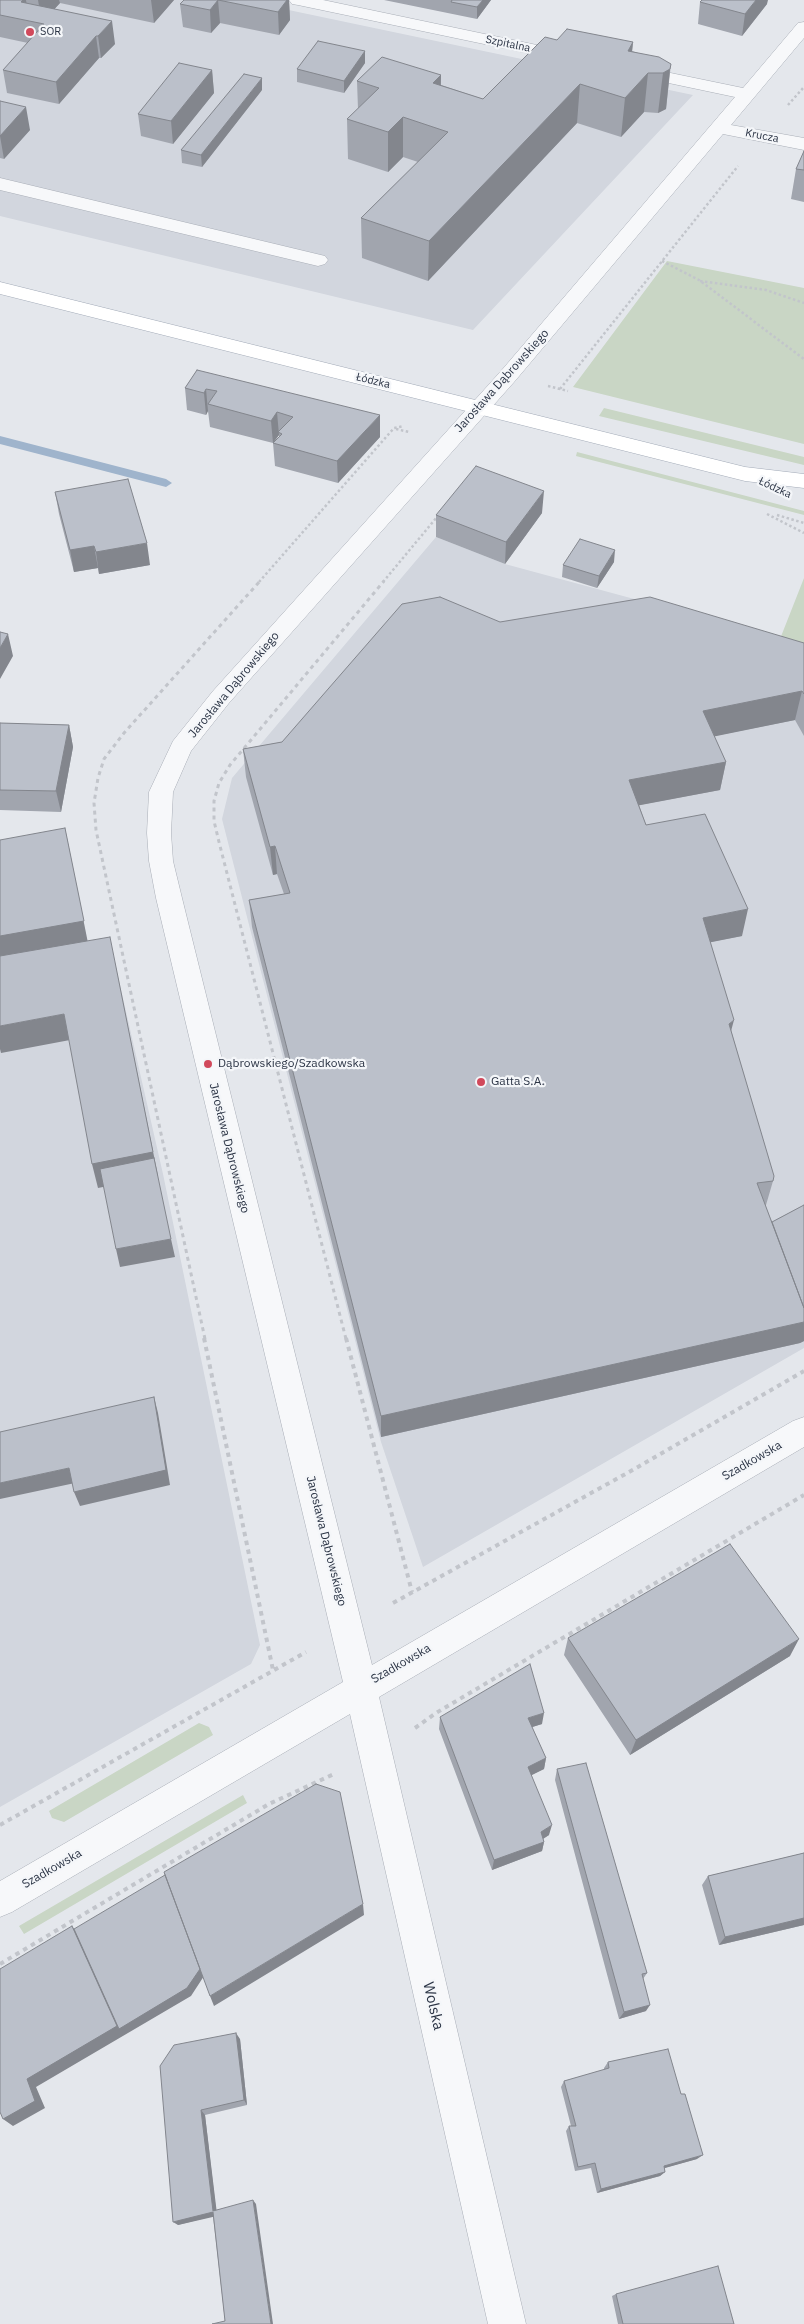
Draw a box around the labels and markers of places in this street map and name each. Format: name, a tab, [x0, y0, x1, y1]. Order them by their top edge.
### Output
place label: SOR	[40, 25, 61, 39]
marker: SOR	[24, 26, 36, 38]
place label: Dąbrowskiego/Szadkowska	[218, 1057, 365, 1071]
marker: Dąbrowskiego/Szadkowska	[202, 1058, 214, 1070]
place label: Gatta S.A.	[491, 1075, 545, 1089]
marker: Gatta S.A.	[475, 1076, 487, 1088]

